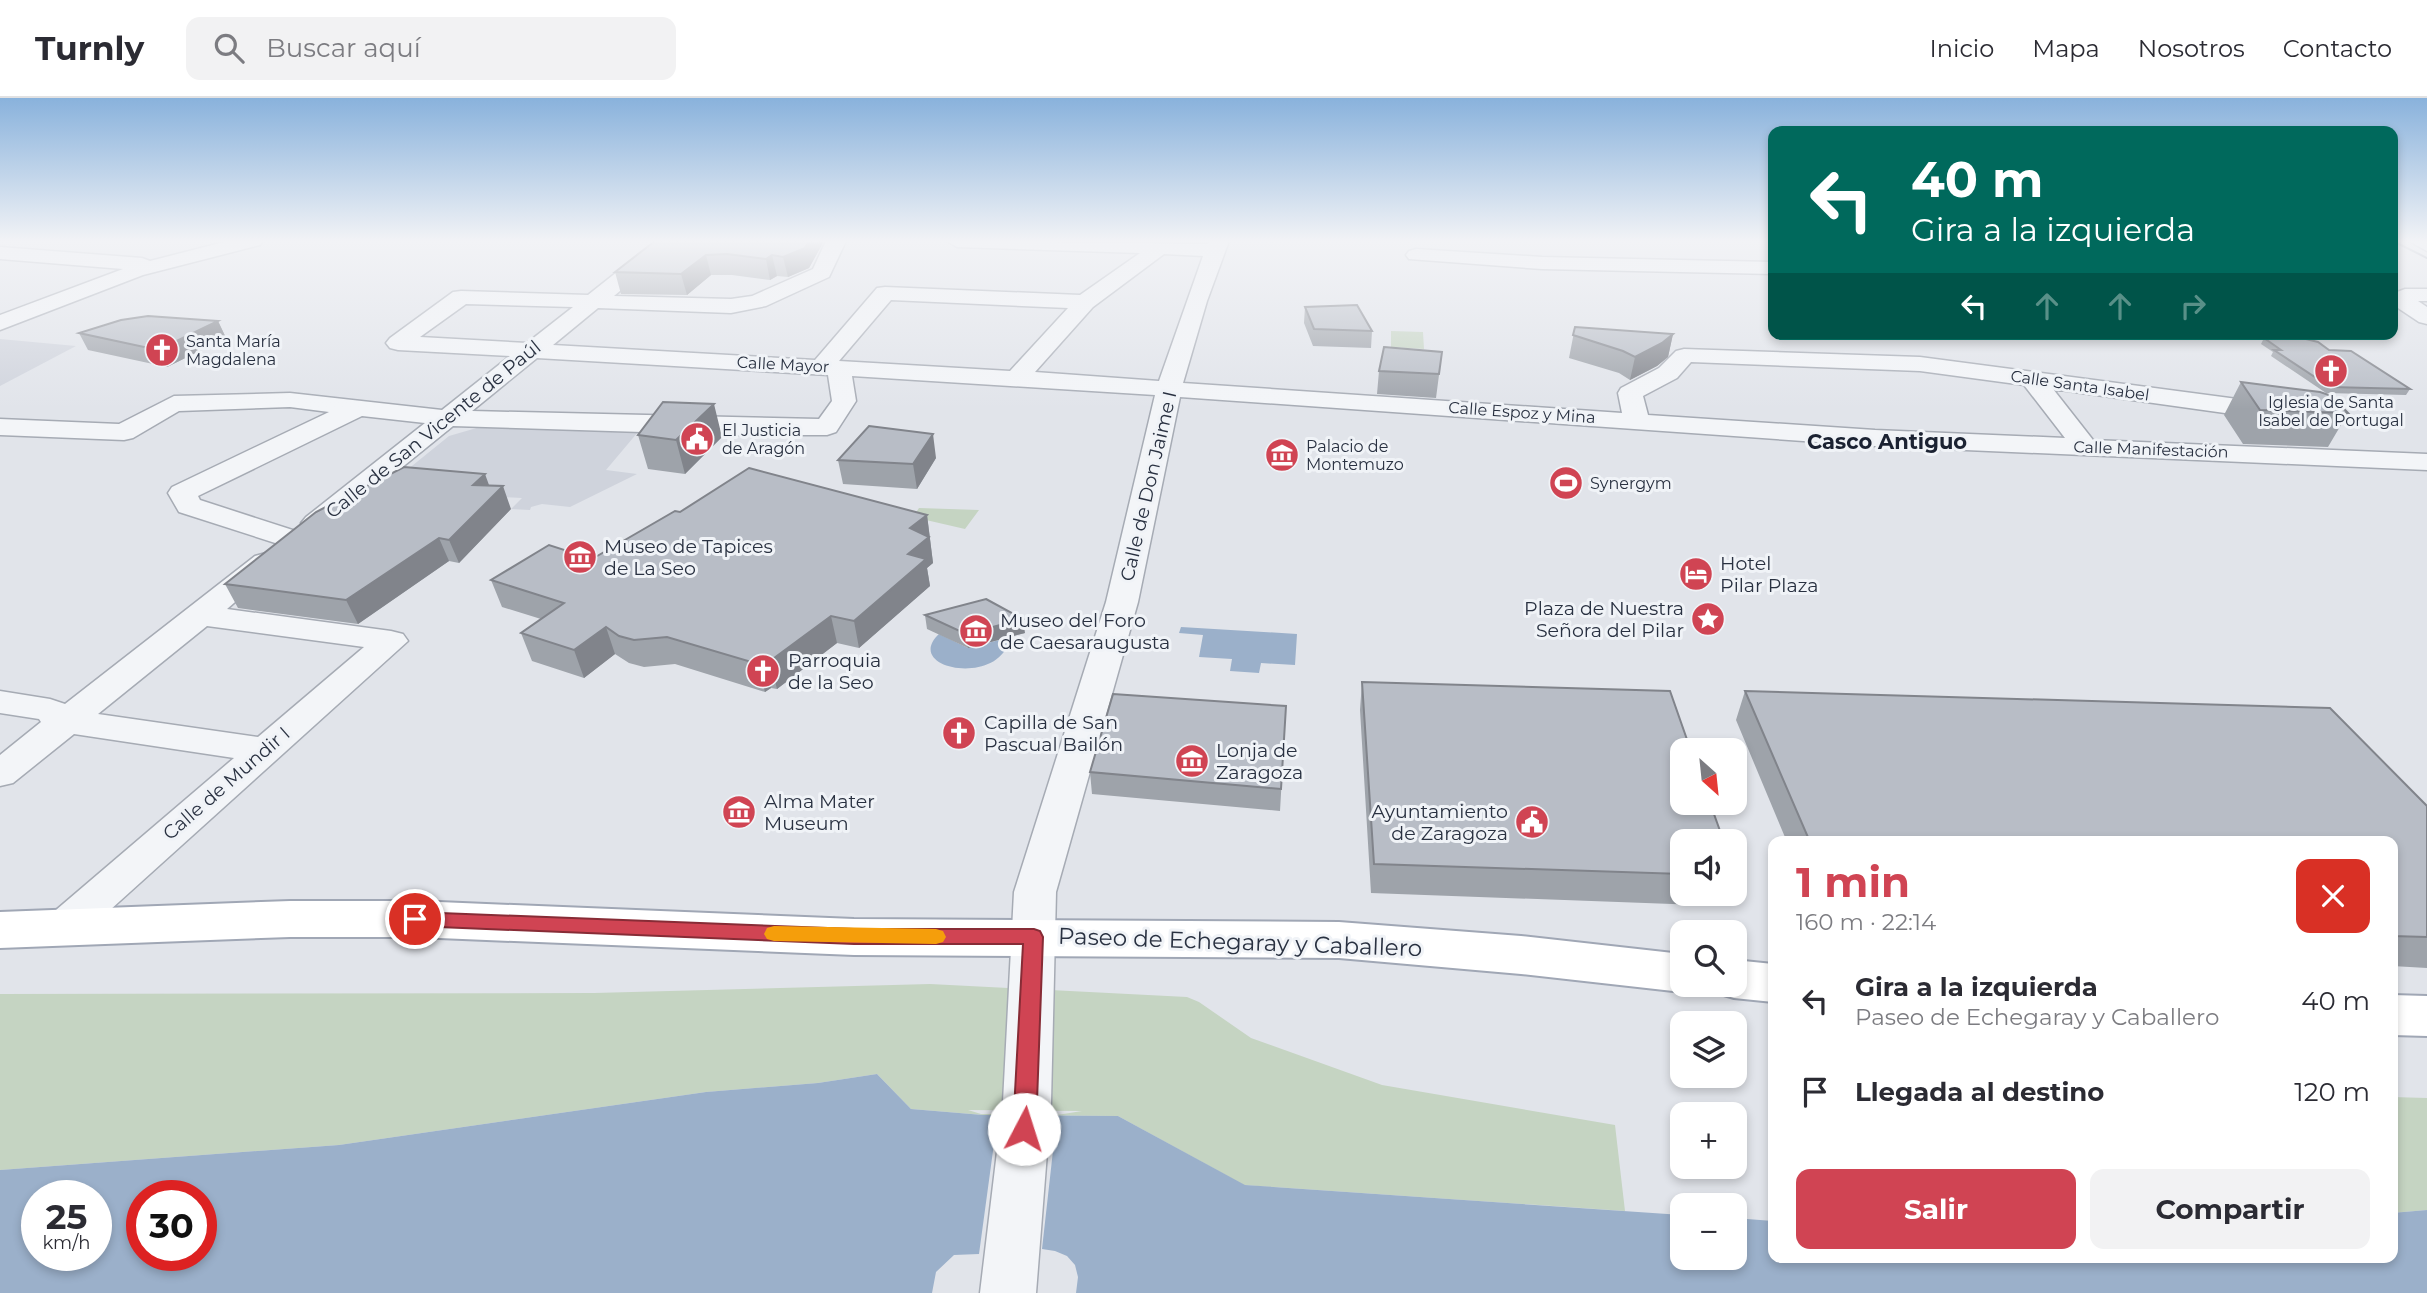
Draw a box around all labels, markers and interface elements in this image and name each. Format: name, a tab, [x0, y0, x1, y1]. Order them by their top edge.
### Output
search box	[186, 17, 676, 80]
text: Turnly	[35, 28, 144, 68]
icon: search	[210, 29, 248, 67]
text: Buscar aquí	[266, 32, 421, 64]
text: Inicio	[1929, 34, 1994, 63]
text: Mapa	[2032, 34, 2100, 63]
text: Nosotros	[2138, 34, 2245, 63]
text: Contacto	[2283, 34, 2392, 63]
text: 40 m	[1911, 150, 2043, 209]
icon: left	[1796, 154, 1887, 245]
text: Gira a la izquierda	[1911, 210, 2195, 249]
icon: left	[1955, 287, 1993, 325]
icon: ahead	[2028, 287, 2066, 325]
icon: ahead	[2101, 287, 2139, 325]
icon: right	[2174, 287, 2212, 325]
church icon: Santa María Magdalena	[143, 331, 181, 369]
place label: Santa María Magdalena	[186, 332, 281, 369]
street label: Calle de San Vicente de Paúl	[321, 336, 545, 523]
church icon: Iglesia de Santa Isabel de Portugal	[2312, 352, 2350, 390]
street label: Calle Mayor	[736, 353, 830, 376]
street label: Calle Santa Isabel	[2009, 366, 2151, 405]
street label: Calle de Don Jaime I	[1115, 389, 1182, 583]
place label: Iglesia de Santa Isabel de Portugal	[2258, 393, 2404, 430]
street label: Calle Espoz y Mina	[1448, 398, 1596, 427]
public building icon: El Justicia de Aragón	[678, 420, 716, 458]
place label: El Justicia de Aragón	[722, 421, 805, 458]
district label: Casco Antiguo	[1807, 429, 1967, 454]
museum icon: Palacio de Montemuzo	[1263, 436, 1301, 474]
place label: Palacio de Montemuzo	[1306, 437, 1404, 474]
street label: Calle Manifestación	[2073, 437, 2229, 462]
sports icon: Synergym	[1547, 464, 1585, 502]
place label: Synergym	[1590, 474, 1672, 493]
place label: Museo de Tapices de La Seo	[604, 535, 773, 580]
museum icon: Museo de Tapices de La Seo	[561, 538, 599, 576]
place label: Hotel Pilar Plaza	[1720, 552, 1819, 597]
hotel icon: Hotel Pilar Plaza	[1677, 555, 1715, 593]
place label: Plaza de Nuestra Señora del Pilar	[1524, 597, 1684, 642]
place icon: Plaza de Nuestra Señora del Pilar	[1689, 600, 1727, 638]
place label: Museo del Foro de Caesaraugusta	[1000, 609, 1170, 654]
museum icon: Museo del Foro de Caesaraugusta	[957, 612, 995, 650]
place label: Parroquia de la Seo	[788, 649, 881, 694]
church icon: Parroquia de la Seo	[744, 652, 782, 690]
place label: Capilla de San Pascual Bailón	[984, 711, 1123, 756]
church icon: Capilla de San Pascual Bailón	[940, 714, 978, 752]
street label: Calle de Mundir I	[158, 722, 294, 845]
north arrow	[1670, 738, 1746, 816]
map controls	[1670, 738, 1747, 1270]
place label: Lonja de Zaragoza	[1216, 739, 1303, 784]
museum icon: Lonja de Zaragoza	[1173, 742, 1211, 780]
place label: Alma Mater Museum	[764, 790, 875, 835]
museum icon: Alma Mater Museum	[720, 793, 758, 831]
place label: Ayuntamiento de Zaragoza	[1371, 800, 1508, 845]
public building icon: Ayuntamiento de Zaragoza	[1513, 803, 1551, 841]
button: sound	[1670, 829, 1747, 906]
text: 1 min	[1796, 856, 1910, 908]
button: close	[2296, 859, 2370, 933]
pin	[385, 889, 445, 949]
icon: arrive	[396, 900, 434, 938]
text: 160 m · 22:14	[1796, 908, 1936, 936]
button: search	[1670, 920, 1747, 997]
street label: Paseo de Echegaray y Caballero	[1057, 922, 1423, 962]
text: Gira a la izquierda	[1855, 971, 2098, 1003]
icon: left	[1796, 982, 1834, 1020]
text: 40 m	[2301, 985, 2370, 1017]
text: Paseo de Echegaray y Caballero	[1855, 1003, 2219, 1031]
button: layers	[1670, 1011, 1747, 1088]
icon: arrive	[1796, 1073, 1834, 1111]
text: Llegada al destino	[1855, 1076, 2104, 1108]
text: 120 m	[2294, 1076, 2370, 1108]
position arrow	[987, 1092, 1061, 1166]
button: +	[1670, 1102, 1747, 1179]
button: Salir	[1796, 1169, 2076, 1249]
button: Compartir	[2090, 1169, 2370, 1249]
speed limit sign: 30	[126, 1180, 217, 1271]
button: −	[1670, 1193, 1747, 1270]
text: 25	[46, 1195, 87, 1238]
text: km/h	[42, 1232, 91, 1254]

